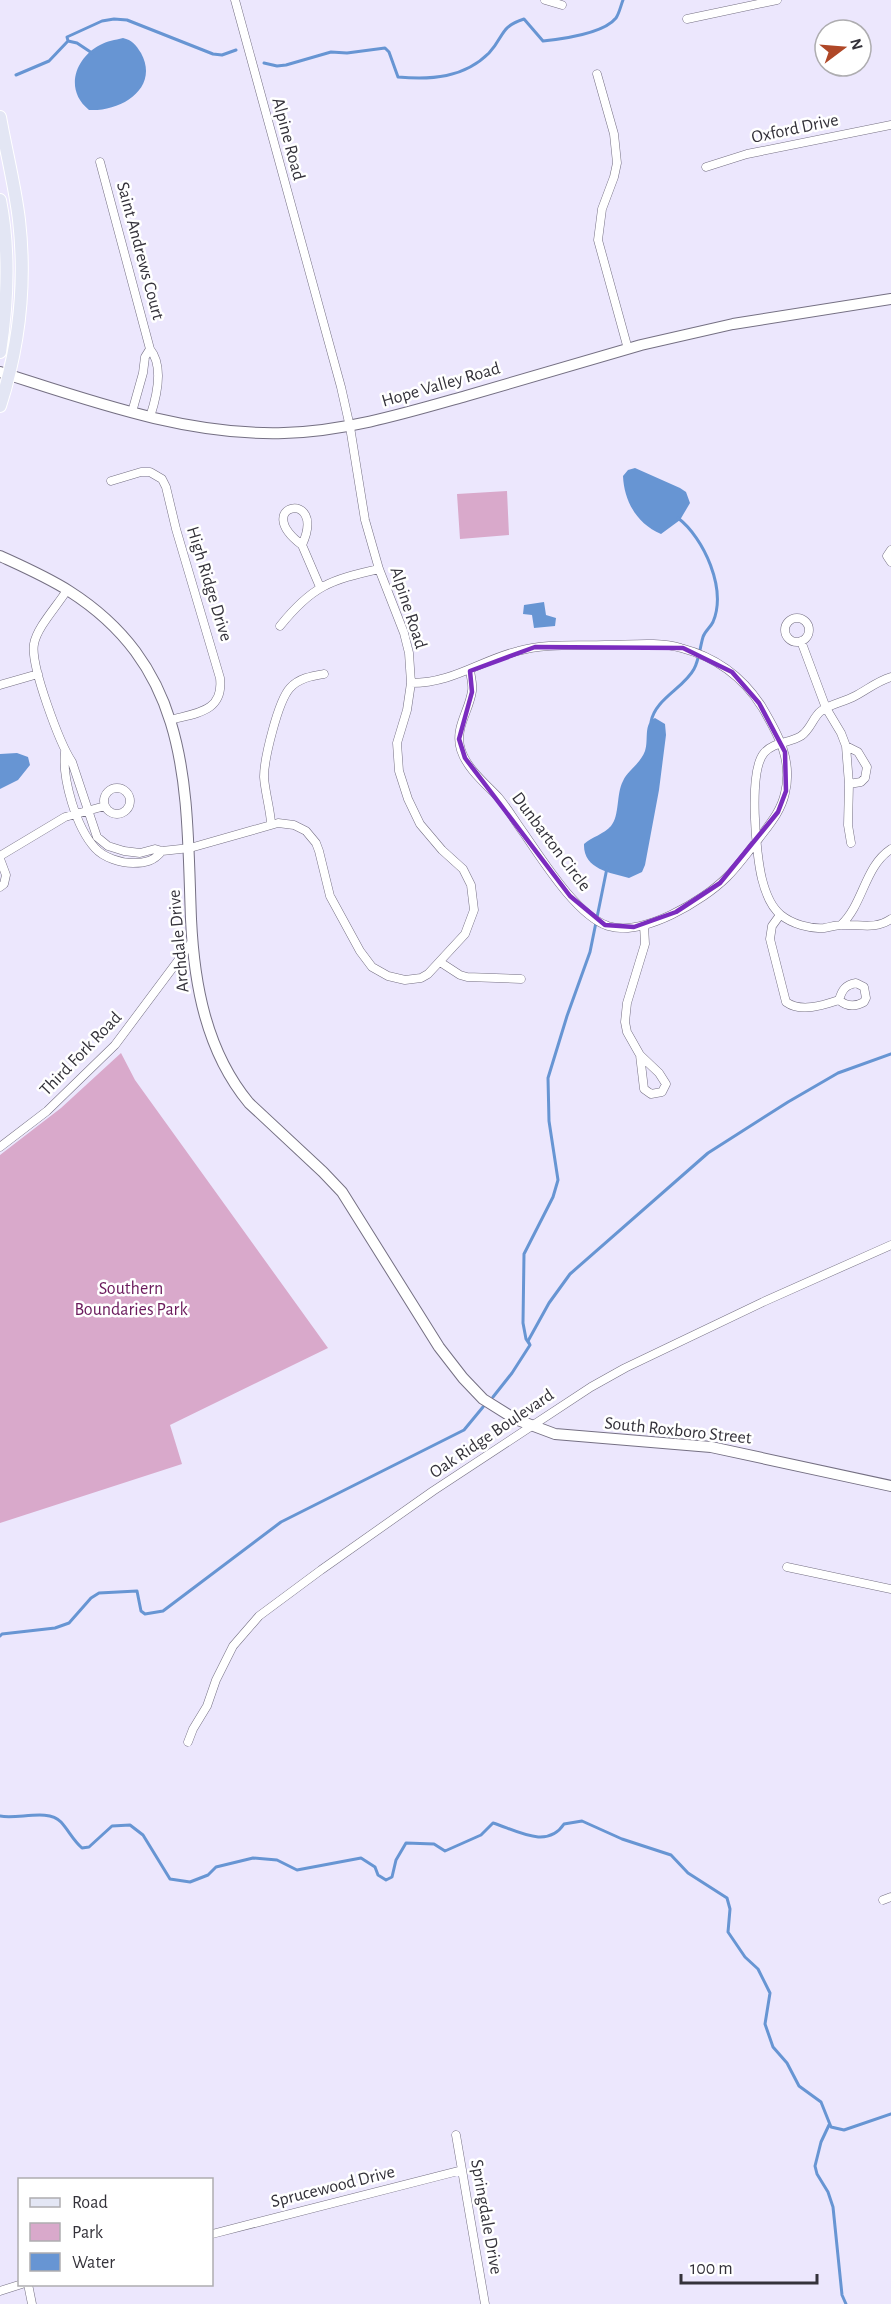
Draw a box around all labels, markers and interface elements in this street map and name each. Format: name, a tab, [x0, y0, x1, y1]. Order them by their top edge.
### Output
north arrow	[813, 18, 873, 78]
text: N	[847, 37, 866, 52]
street label: Alpine Road	[268, 96, 308, 182]
street label: Oxford Drive	[750, 111, 840, 147]
street label: Saint Andrews Court	[113, 180, 167, 322]
street label: Hope Valley Road	[380, 359, 502, 411]
street label: High Ridge Drive	[183, 525, 235, 643]
street label: Alpine Road	[386, 565, 430, 651]
street label: Dunbarton Circle	[508, 789, 594, 895]
street label: Archdale Drive	[166, 889, 192, 993]
street label: Third Fork Road	[37, 1009, 125, 1099]
park label: Southern Boundaries Park	[74, 1280, 188, 1319]
street label: Oak Ridge Boulevard	[427, 1386, 557, 1482]
street label: South Roxboro Street	[604, 1414, 753, 1448]
street label: Springdale Drive	[467, 2158, 505, 2276]
street label: Sprucewood Drive	[269, 2163, 397, 2211]
legend	[18, 2178, 213, 2286]
text: Road	[72, 2194, 108, 2212]
text: Park	[72, 2224, 104, 2242]
scale bar	[681, 2247, 818, 2285]
text: Water	[72, 2254, 115, 2272]
text: 100 m	[690, 2260, 733, 2278]

